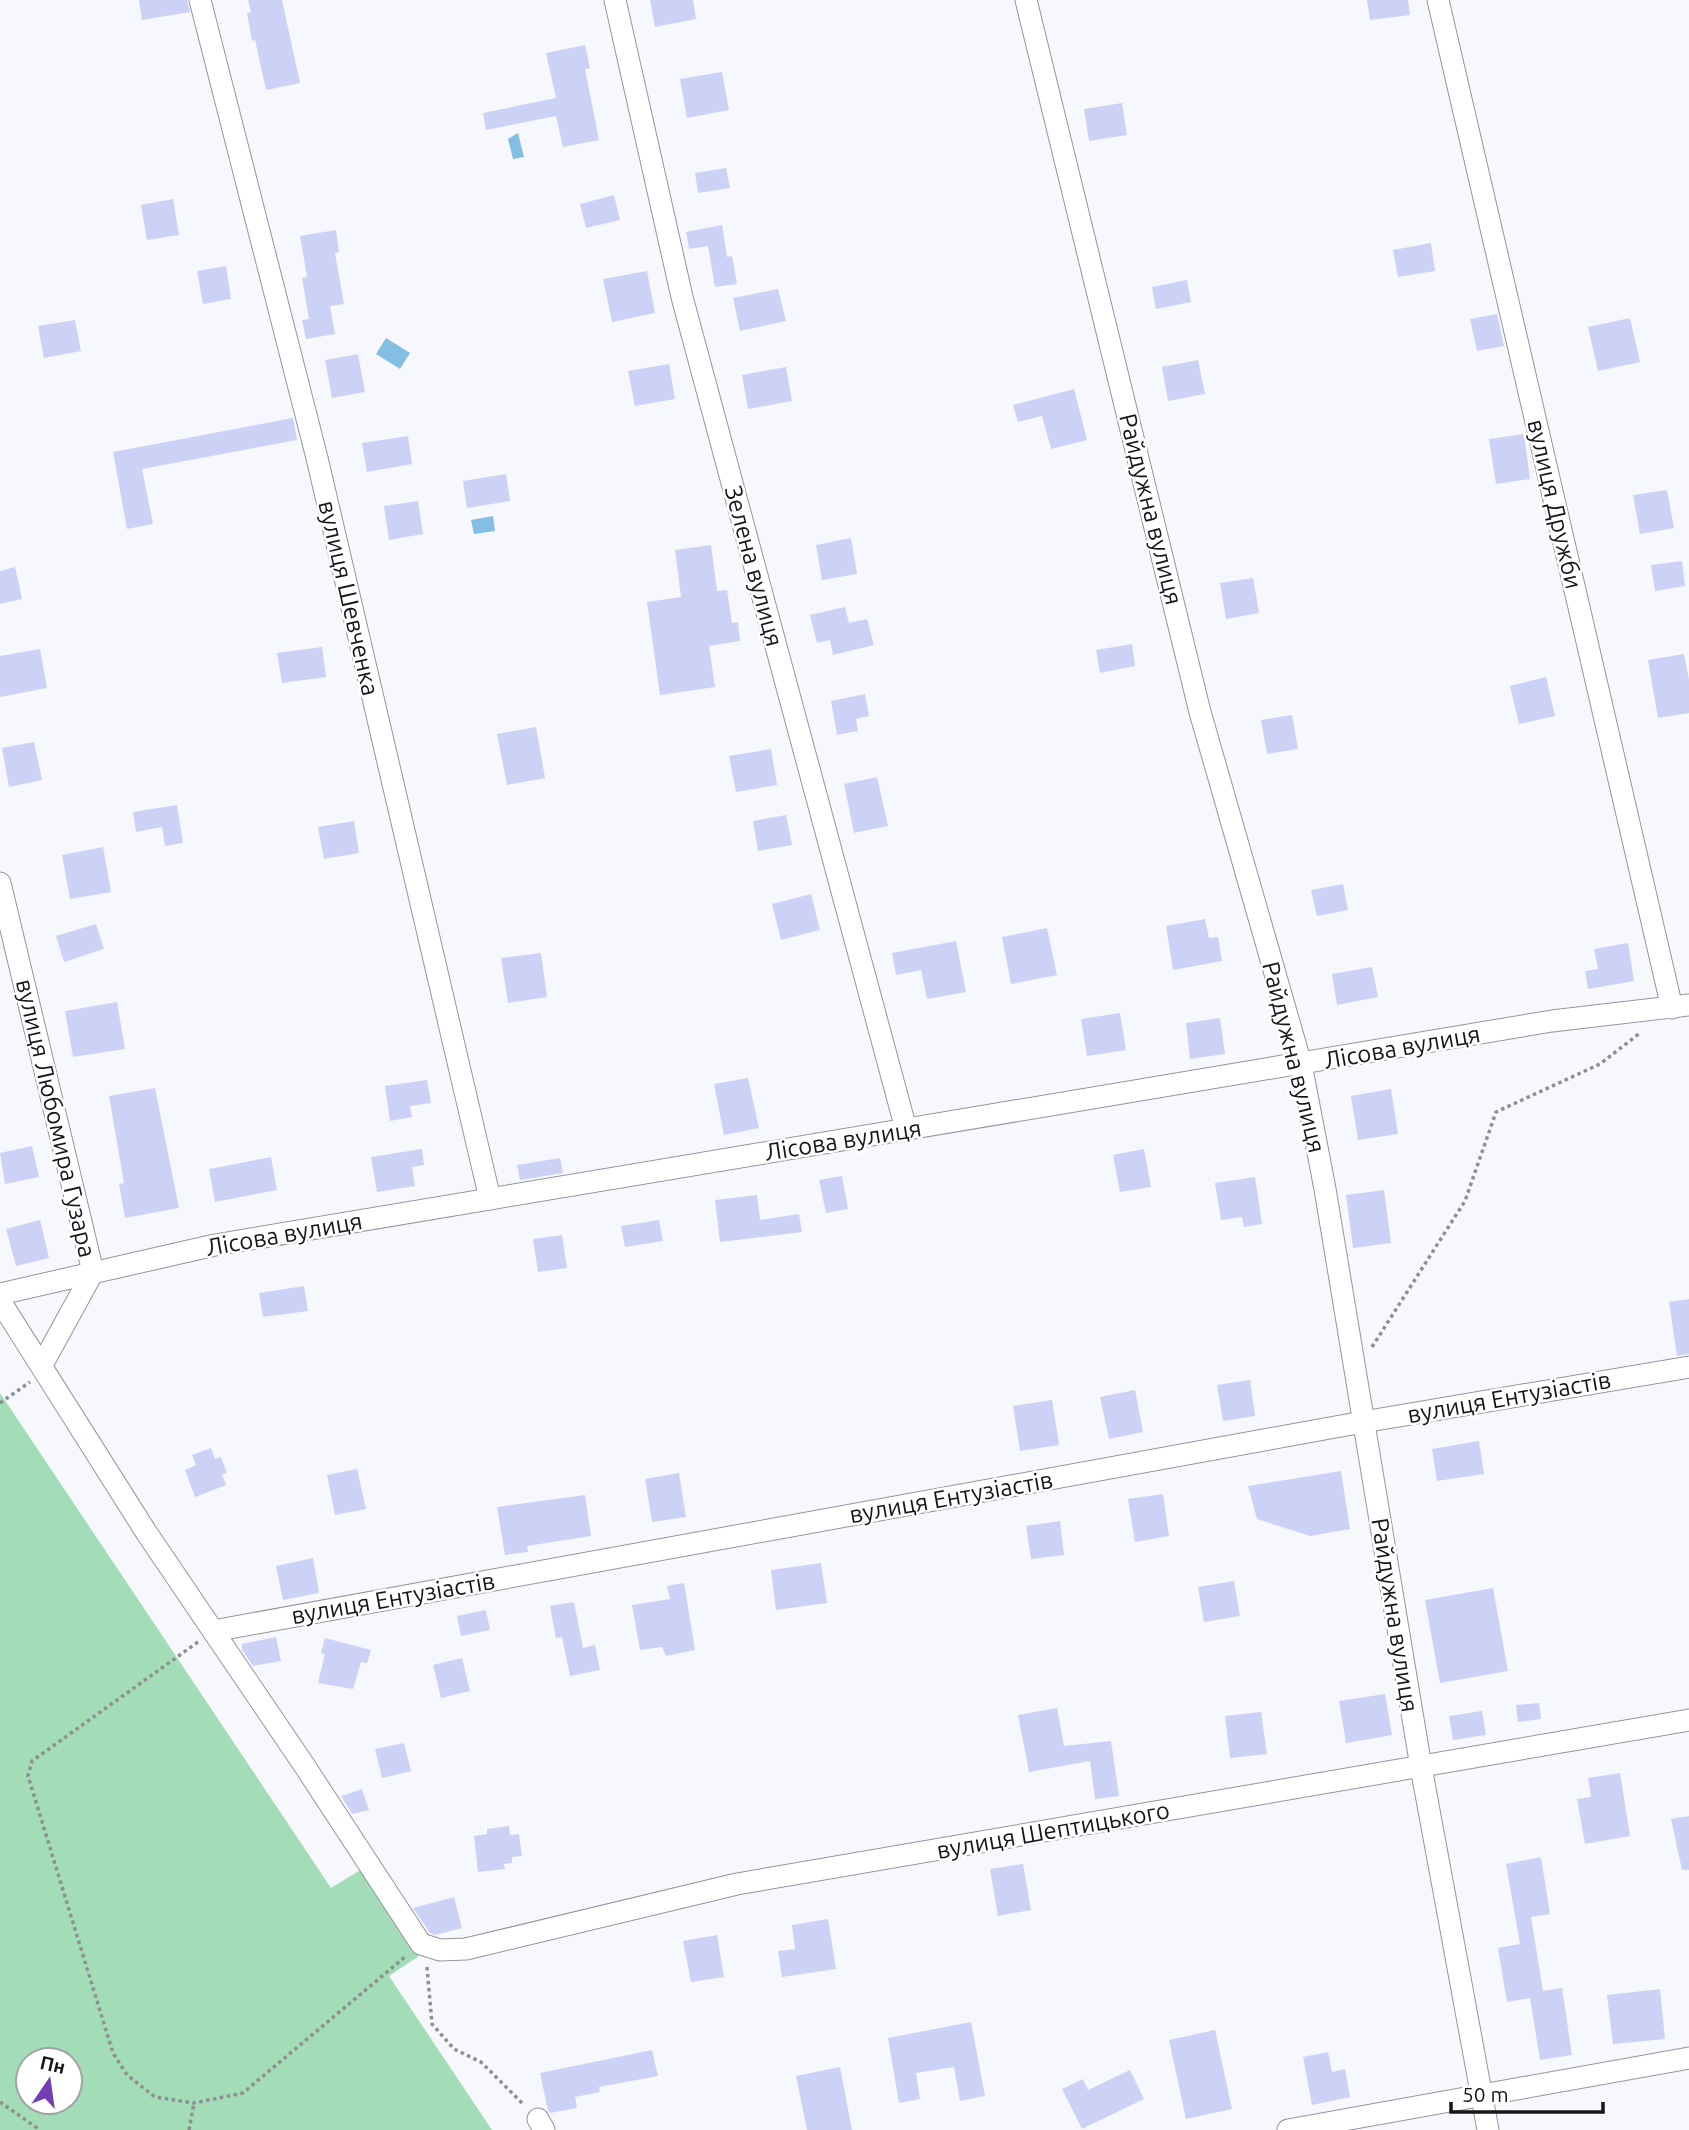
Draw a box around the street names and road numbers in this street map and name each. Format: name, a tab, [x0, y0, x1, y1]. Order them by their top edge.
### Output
street label: Райдужна вулиця	[1114, 411, 1188, 607]
street label: вулиця Дружби	[1522, 416, 1588, 592]
street label: Зелена вулиця	[720, 483, 788, 649]
street label: вулиця Шевченка	[313, 498, 385, 698]
street label: Райдужна вулиця	[1257, 959, 1331, 1155]
street label: вулиця Любомира Гузара	[11, 976, 101, 1260]
street label: Лісова вулиця	[1322, 1020, 1482, 1074]
street label: Лісова вулиця	[763, 1114, 923, 1166]
street label: Лісова вулиця	[204, 1207, 364, 1261]
street label: вулиця Ентузіастів	[1405, 1366, 1613, 1428]
street label: вулиця Ентузіастів	[847, 1466, 1055, 1528]
street label: Райдужна вулиця	[1366, 1516, 1424, 1714]
street label: вулиця Ентузіастів	[289, 1567, 497, 1629]
street label: вулиця Шептицького	[934, 1796, 1172, 1864]

